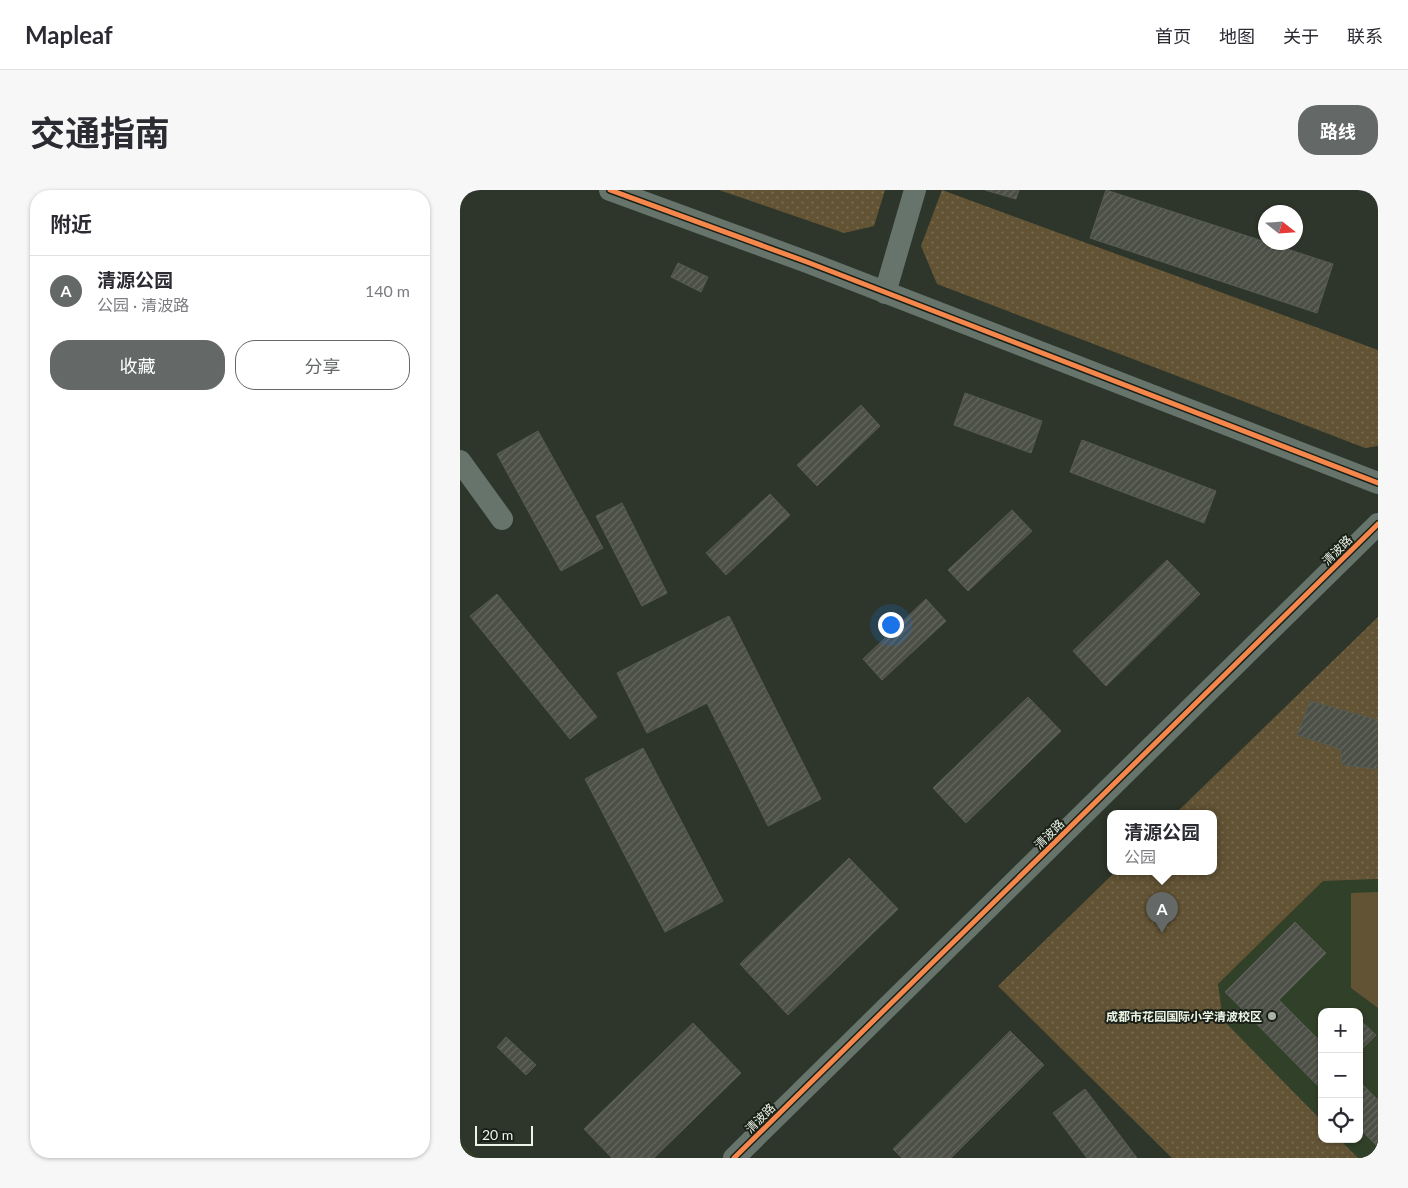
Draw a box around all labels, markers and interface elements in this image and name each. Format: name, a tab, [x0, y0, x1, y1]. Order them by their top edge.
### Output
text: Mapleaf	[25, 20, 113, 49]
text: 首页	[1155, 25, 1191, 47]
text: 地图	[1219, 25, 1255, 47]
text: 关于	[1283, 25, 1319, 47]
text: 联系	[1347, 25, 1383, 47]
button: 路线	[1298, 105, 1378, 155]
text: 交通指南	[30, 111, 170, 153]
north arrow	[1258, 205, 1303, 250]
text: 附近	[50, 211, 92, 236]
text: 清源公园	[97, 268, 173, 291]
text: A	[60, 281, 72, 300]
text: 140 m	[365, 281, 410, 300]
text: 公园 · 清波路	[97, 295, 189, 314]
button: 收藏	[50, 340, 225, 390]
button: 分享	[235, 340, 410, 390]
street label: 清波路	[1319, 532, 1355, 568]
your location	[878, 612, 904, 638]
popup	[1107, 810, 1217, 875]
street label: 清波路	[1031, 816, 1067, 852]
text: 清源公园	[1124, 820, 1200, 843]
text: 公园	[1124, 847, 1156, 866]
pin: A	[1146, 892, 1178, 933]
map controls	[1318, 1008, 1363, 1143]
button: +	[1318, 1008, 1363, 1053]
place label: 成都市花园国际小学清波校区	[1106, 1009, 1262, 1024]
marker: 成都市花园国际小学清波校区	[1266, 1010, 1278, 1022]
button: −	[1318, 1053, 1363, 1098]
button: locate	[1318, 1098, 1363, 1143]
street label: 清波路	[742, 1100, 778, 1136]
scale bar	[475, 1123, 532, 1146]
text: 20 m	[482, 1126, 513, 1143]

